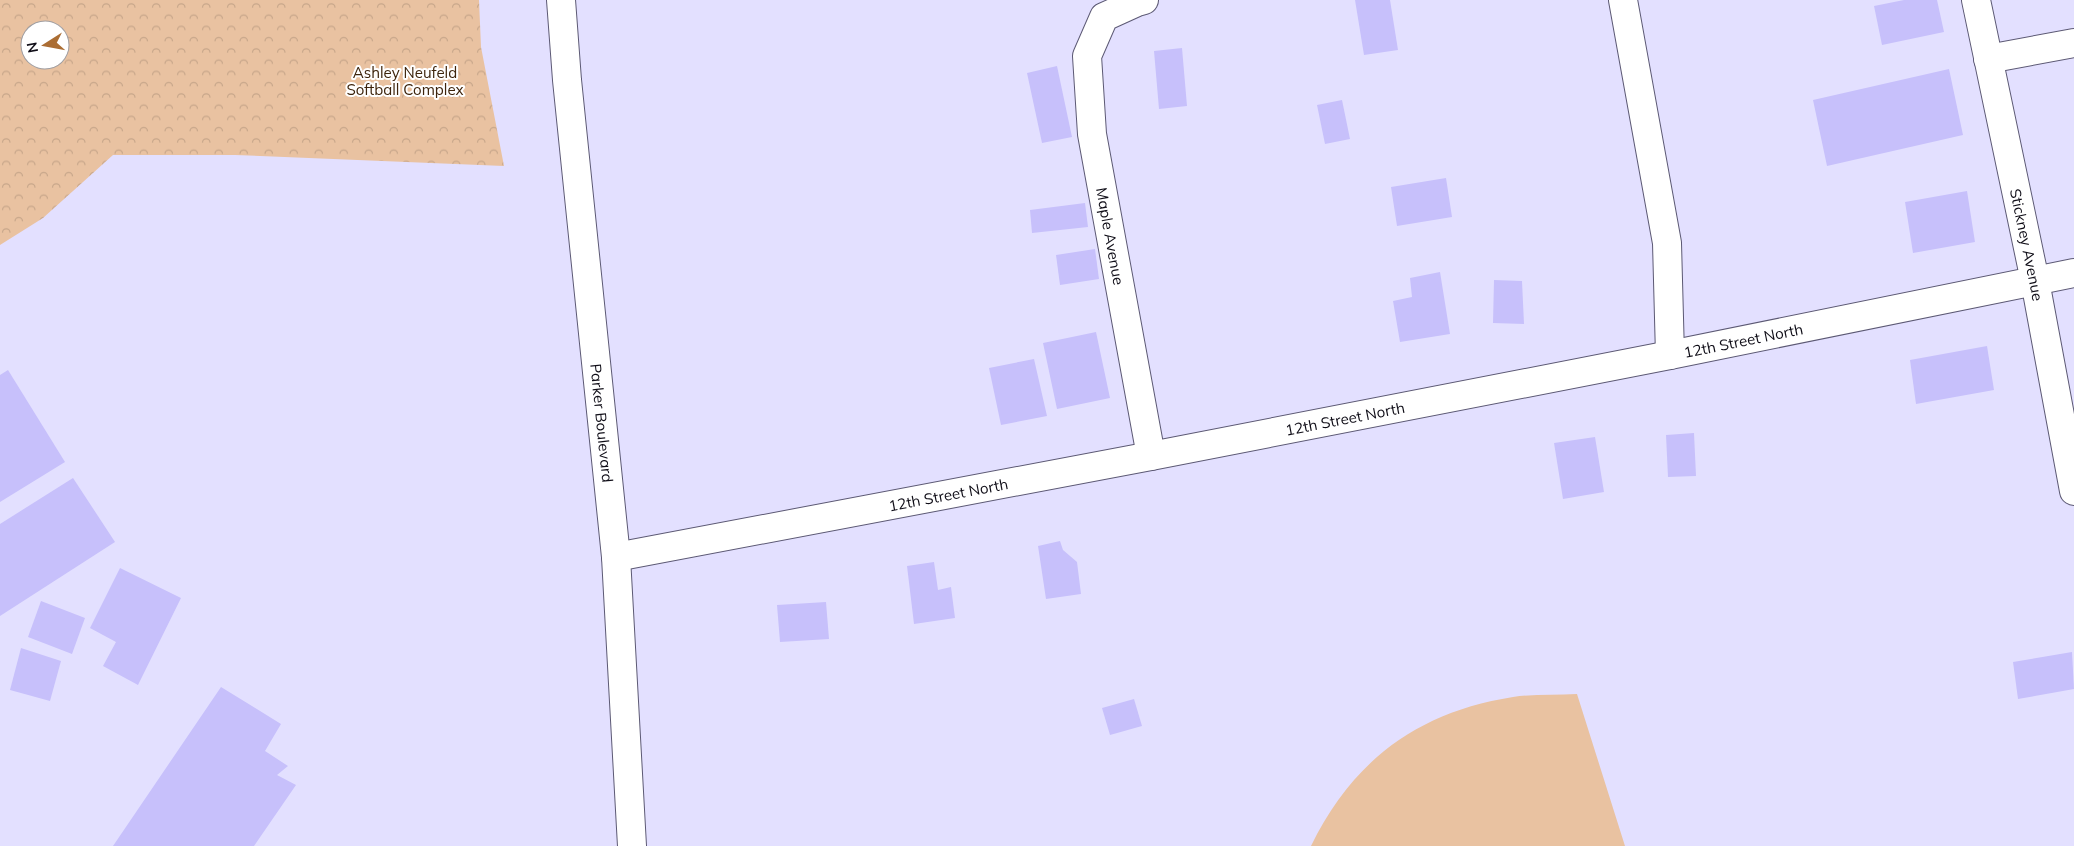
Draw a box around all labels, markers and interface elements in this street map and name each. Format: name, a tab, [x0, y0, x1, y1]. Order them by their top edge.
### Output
north arrow	[20, 20, 70, 70]
text: N	[22, 41, 42, 54]
park label: Ashley Neufeld Softball Complex	[346, 63, 464, 99]
street label: Maple Avenue	[1092, 186, 1129, 286]
street label: Stickney Avenue	[2006, 187, 2048, 302]
street label: 12th Street North	[1682, 319, 1805, 361]
street label: Parker Boulevard	[587, 363, 618, 483]
street label: 12th Street North	[1284, 397, 1406, 439]
street label: 12th Street North	[887, 474, 1009, 515]

